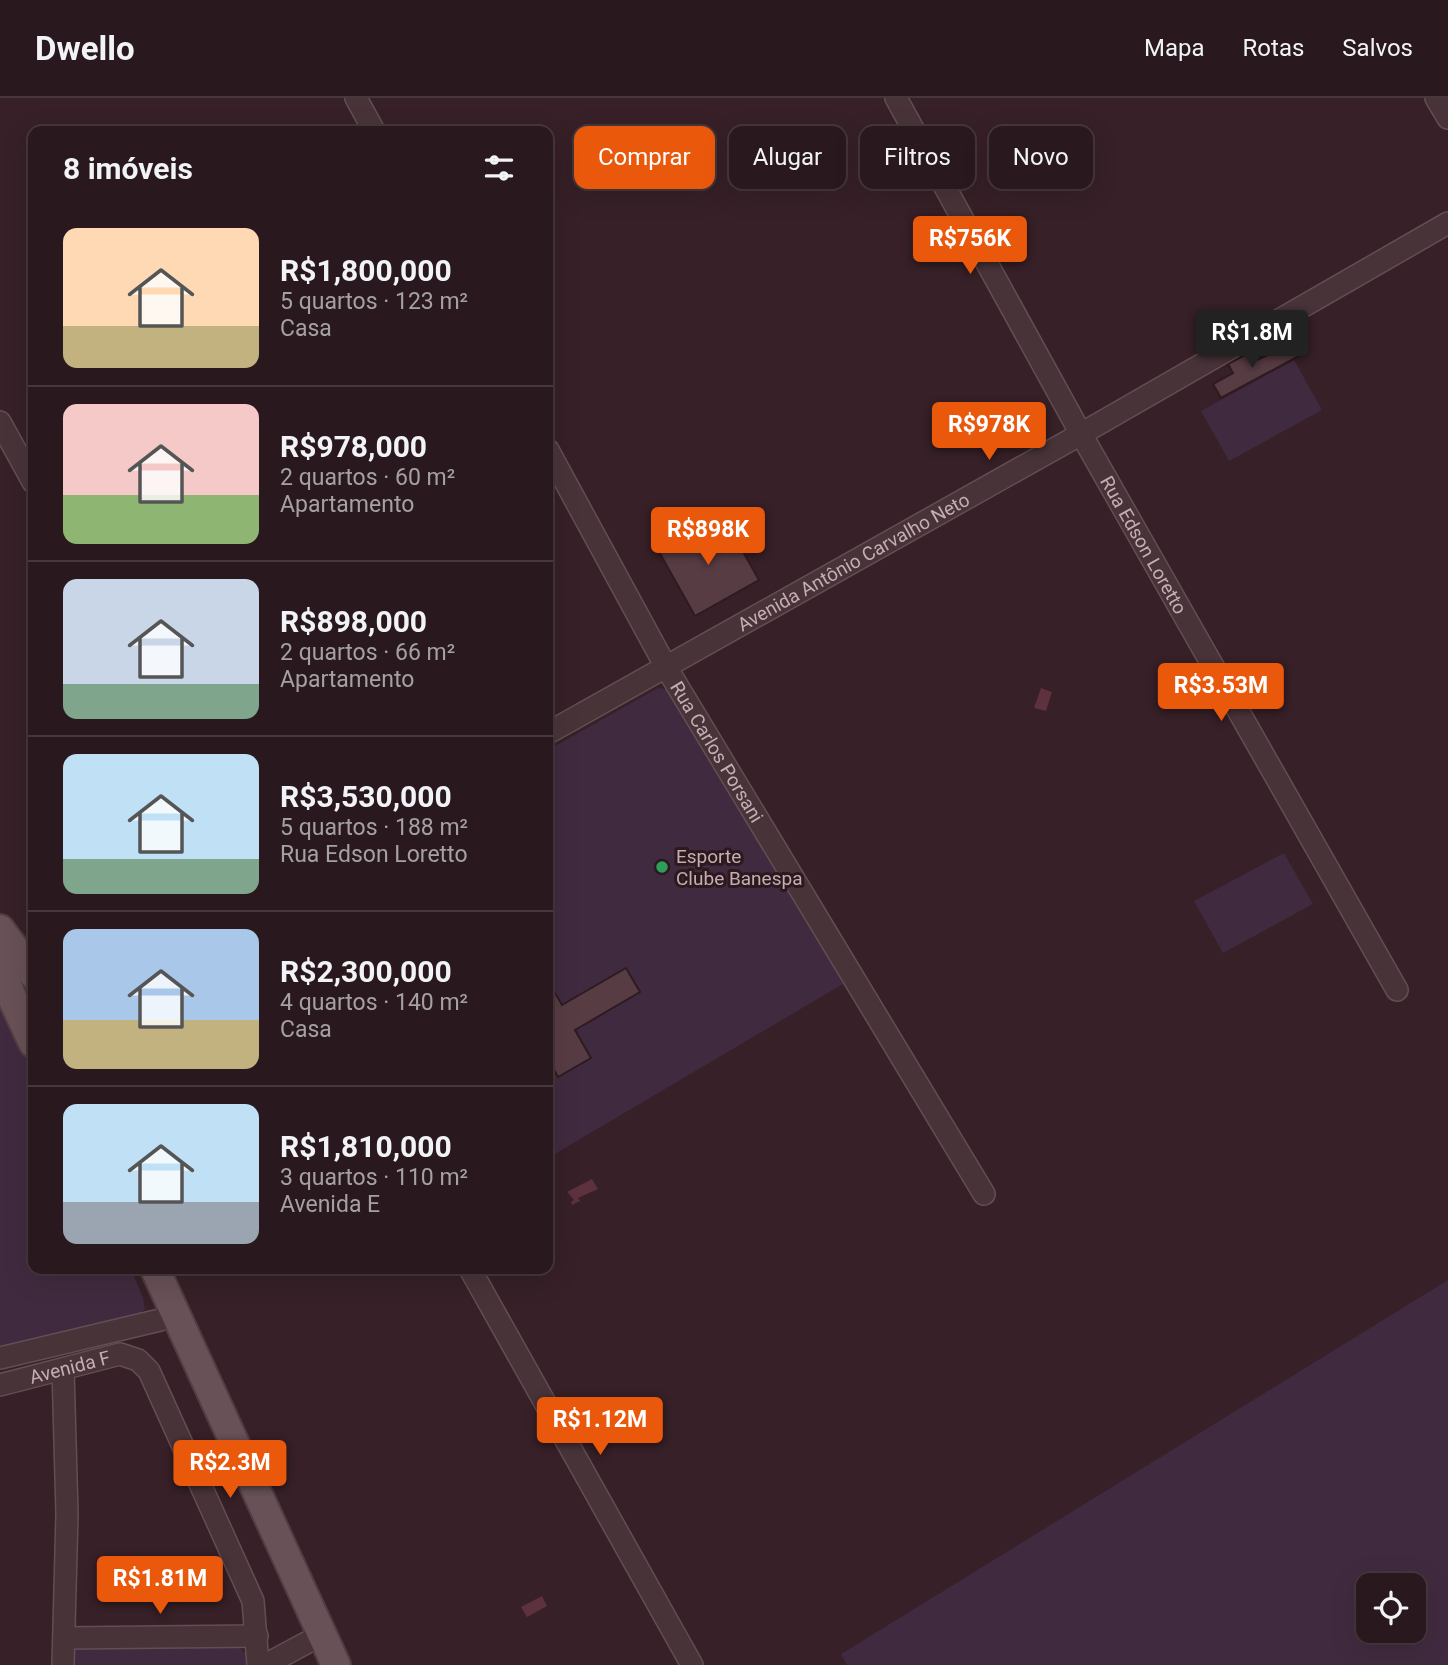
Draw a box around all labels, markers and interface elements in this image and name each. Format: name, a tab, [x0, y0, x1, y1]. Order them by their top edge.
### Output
text: Dwello	[35, 29, 135, 68]
text: Mapa	[1144, 34, 1205, 62]
text: Rotas	[1243, 34, 1304, 62]
text: Salvos	[1342, 34, 1413, 62]
chip: Comprar	[574, 126, 715, 189]
chip: Alugar	[729, 126, 846, 189]
chip: Filtros	[860, 126, 975, 189]
chip: Novo	[989, 126, 1093, 189]
icon: filters	[480, 149, 518, 187]
text: 8 imóveis	[63, 151, 193, 186]
pin: R$756K	[913, 216, 1027, 276]
text: R$756K	[929, 225, 1011, 252]
text: R$1,800,000	[280, 253, 452, 288]
icon: home	[119, 256, 203, 340]
text: 5 quartos · 123 m²	[280, 288, 468, 315]
pin: R$1.8M	[1195, 310, 1309, 370]
text: Casa	[280, 315, 332, 342]
text: R$1.8M	[1211, 319, 1293, 346]
pin: R$978K	[932, 402, 1046, 462]
text: R$978K	[948, 411, 1030, 438]
text: R$978,000	[280, 429, 427, 464]
icon: home	[119, 432, 203, 516]
text: 2 quartos · 60 m²	[280, 464, 455, 491]
street label: Rua Edson Loretto	[1096, 472, 1192, 618]
street label: Avenida Antônio Carvalho Neto	[733, 488, 973, 636]
text: Apartamento	[280, 491, 414, 518]
pin: R$898K	[651, 508, 765, 567]
text: R$898K	[667, 516, 749, 543]
text: R$898,000	[280, 604, 427, 639]
icon: home	[119, 607, 203, 691]
text: 2 quartos · 66 m²	[280, 639, 455, 666]
pin: R$3.53M	[1156, 664, 1286, 723]
text: Apartamento	[280, 666, 414, 693]
text: R$3.53M	[1174, 672, 1268, 699]
street label: Rua Carlos Porsani	[666, 677, 769, 827]
text: R$3,530,000	[280, 779, 452, 814]
icon: home	[119, 782, 203, 866]
text: 5 quartos · 188 m²	[280, 814, 468, 841]
text: Rua Edson Loretto	[280, 841, 468, 868]
place label: Esporte Clube Banespa	[676, 845, 802, 890]
marker: Esporte Clube Banespa	[654, 859, 670, 875]
text: R$2,300,000	[280, 954, 452, 989]
icon: home	[119, 957, 203, 1041]
text: 4 quartos · 140 m²	[280, 989, 468, 1016]
text: Casa	[280, 1016, 332, 1043]
text: R$1,810,000	[280, 1129, 452, 1164]
icon: home	[119, 1132, 203, 1216]
text: 3 quartos · 110 m²	[280, 1164, 468, 1191]
text: Avenida E	[280, 1191, 380, 1218]
street label: Avenida F	[27, 1346, 113, 1388]
pin: R$1.12M	[535, 1398, 665, 1457]
text: R$1.12M	[553, 1406, 647, 1433]
pin: R$2.3M	[173, 1440, 287, 1500]
text: R$2.3M	[189, 1449, 271, 1476]
pin: R$1.81M	[95, 1556, 225, 1616]
text: R$1.81M	[113, 1565, 207, 1592]
map controls	[1356, 1573, 1426, 1643]
button: locate	[1356, 1573, 1426, 1643]

